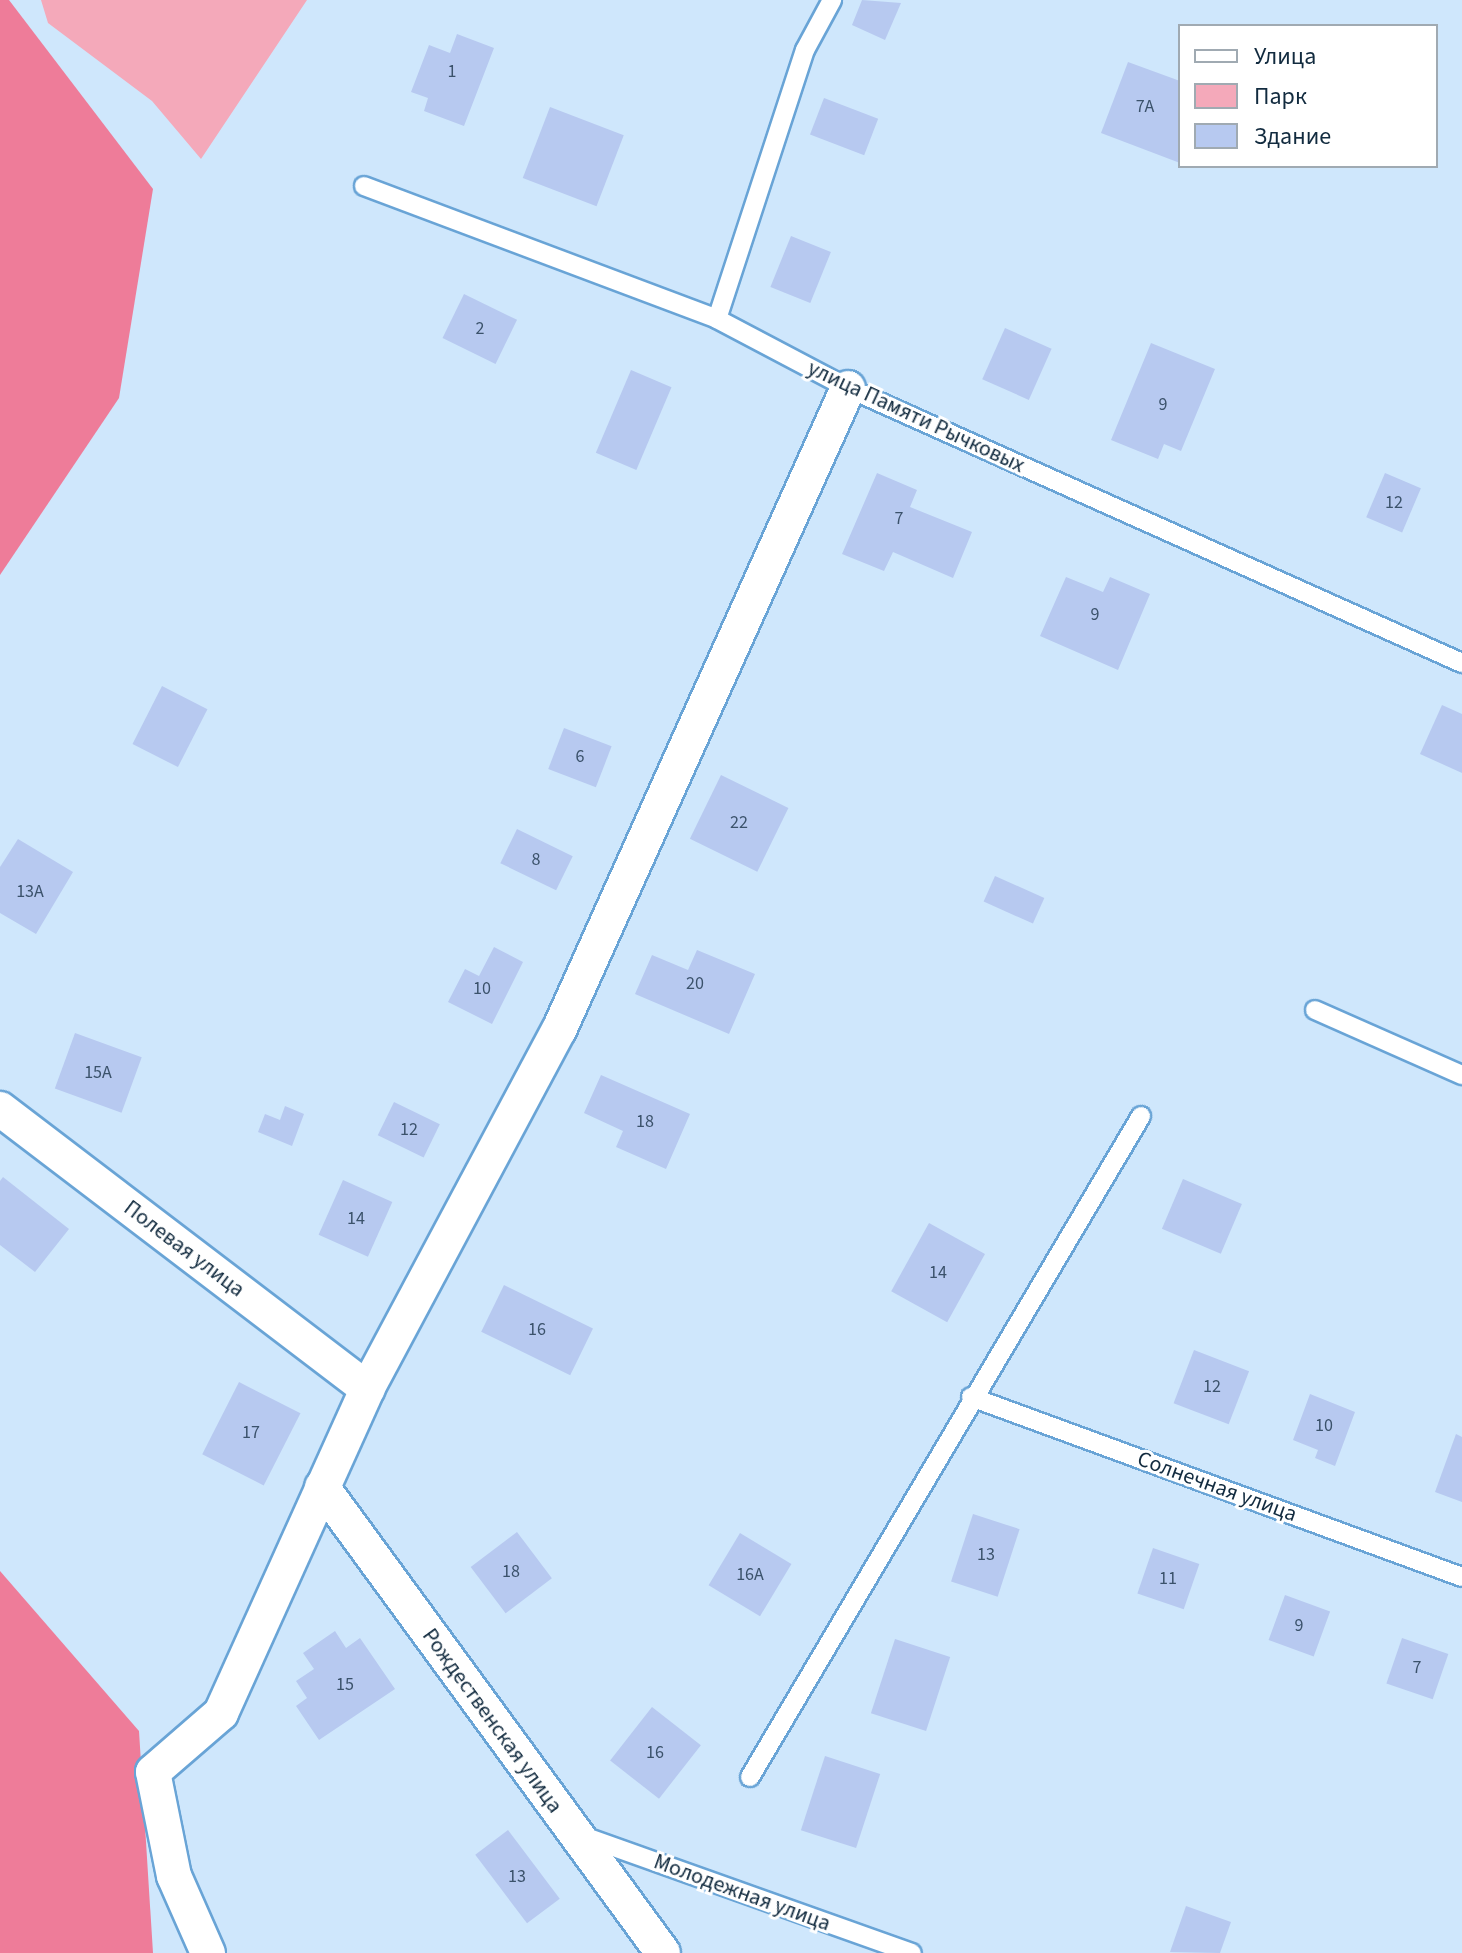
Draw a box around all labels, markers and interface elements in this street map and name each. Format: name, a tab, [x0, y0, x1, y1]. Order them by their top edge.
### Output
legend	[1178, 24, 1438, 168]
text: Улица	[1254, 39, 1316, 74]
house number: 1	[448, 61, 456, 83]
text: Парк	[1254, 79, 1307, 114]
house number: 7А	[1136, 96, 1154, 118]
text: Здание	[1254, 119, 1331, 154]
house number: 2	[476, 318, 484, 340]
street label: улица Памяти Рычковых	[803, 355, 1029, 479]
house number: 9	[1159, 394, 1167, 416]
house number: 12	[1385, 492, 1403, 514]
house number: 7	[895, 508, 903, 530]
house number: 9	[1091, 604, 1099, 626]
house number: 6	[576, 746, 584, 768]
house number: 22	[730, 812, 748, 834]
house number: 8	[532, 849, 540, 871]
house number: 13А	[16, 881, 44, 903]
house number: 20	[686, 973, 704, 995]
house number: 10	[473, 978, 491, 1000]
house number: 15А	[84, 1062, 112, 1084]
house number: 18	[636, 1111, 654, 1133]
house number: 12	[400, 1119, 418, 1141]
street label: Полевая улица	[118, 1195, 250, 1303]
house number: 14	[347, 1208, 365, 1230]
house number: 14	[929, 1262, 947, 1284]
house number: 16	[528, 1319, 546, 1341]
house number: 12	[1203, 1376, 1221, 1398]
house number: 10	[1315, 1415, 1333, 1437]
house number: 17	[242, 1422, 260, 1444]
street label: Солнечная улица	[1134, 1446, 1300, 1528]
house number: 13	[977, 1544, 995, 1566]
house number: 18	[502, 1561, 520, 1583]
house number: 16А	[736, 1564, 764, 1586]
house number: 11	[1159, 1568, 1177, 1590]
house number: 9	[1295, 1615, 1303, 1637]
street label: Рождественская улица	[416, 1624, 568, 1818]
house number: 7	[1413, 1657, 1421, 1679]
house number: 15	[336, 1674, 354, 1696]
house number: 16	[646, 1742, 664, 1764]
street label: Молодежная улица	[650, 1849, 834, 1937]
house number: 13	[508, 1866, 526, 1888]

